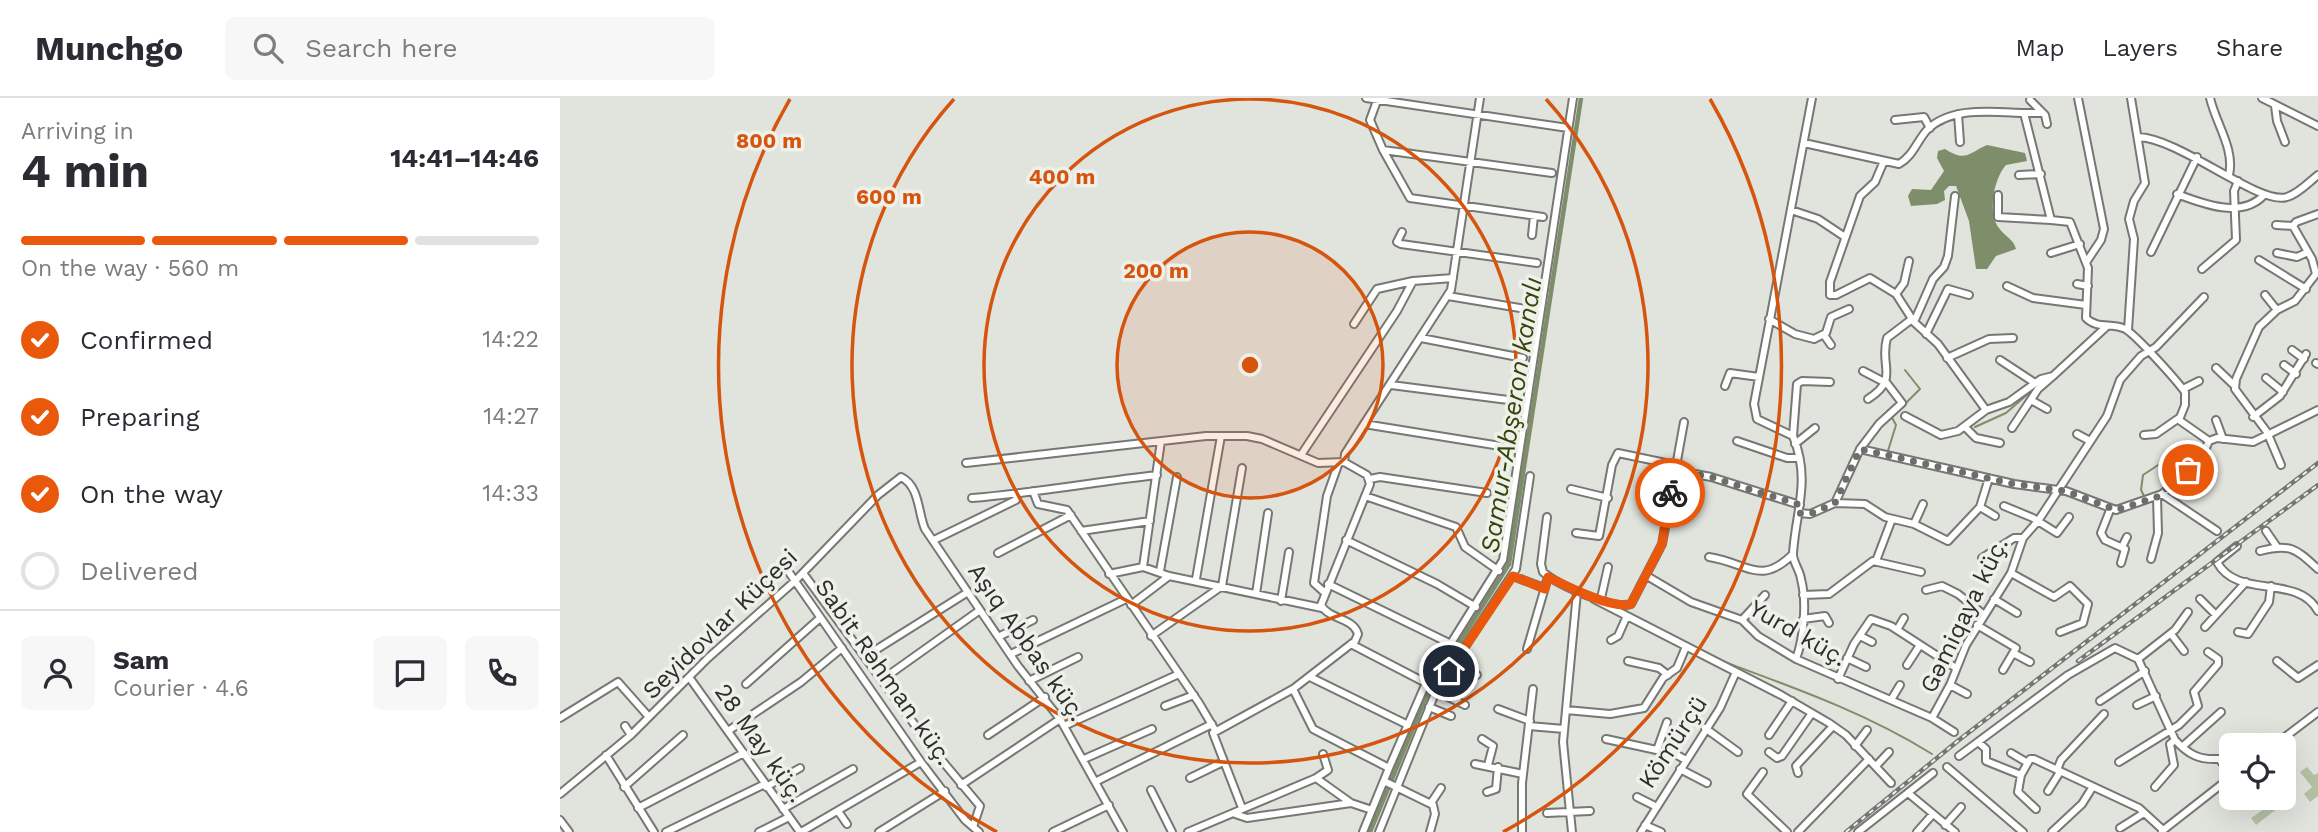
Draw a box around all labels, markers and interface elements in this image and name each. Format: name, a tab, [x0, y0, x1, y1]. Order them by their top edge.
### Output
search box	[225, 17, 715, 80]
text: Munchgo	[35, 29, 183, 68]
icon: search	[249, 29, 287, 67]
text: Search here	[305, 33, 458, 63]
text: Map	[2016, 34, 2064, 62]
text: Layers	[2102, 34, 2178, 62]
text: Share	[2216, 34, 2283, 62]
text: Arriving in	[21, 118, 134, 145]
text: 800 m	[736, 128, 802, 153]
text: 14:41–14:46	[390, 143, 539, 173]
text: 4 min	[21, 144, 149, 198]
text: 400 m	[1029, 164, 1095, 189]
text: 600 m	[856, 184, 922, 209]
text: On the way · 560 m	[21, 255, 239, 282]
text: 200 m	[1123, 258, 1189, 283]
water label: Samur-Abşeron kanalı	[1474, 275, 1548, 555]
icon: check	[21, 321, 59, 359]
text: Confirmed	[80, 325, 213, 355]
text: 14:22	[482, 326, 539, 353]
centre of rings	[1238, 353, 1262, 377]
icon: check	[21, 398, 59, 436]
text: Preparing	[80, 402, 200, 432]
text: 14:27	[483, 403, 539, 430]
pin	[2158, 440, 2218, 500]
icon: bag	[2169, 451, 2207, 489]
courier	[1635, 458, 1705, 528]
icon: bike	[1651, 474, 1689, 512]
icon: check	[21, 475, 59, 513]
text: On the way	[80, 479, 223, 509]
text: 14:33	[482, 480, 539, 507]
street label: Gəmiqaya küç.	[1914, 533, 2014, 697]
street label: Seyidovlar Küçesi	[637, 543, 803, 705]
text: Delivered	[80, 556, 199, 586]
street label: Aşıq Abbas küç.	[962, 558, 1092, 726]
street label: Sabit Rəhman küç.	[809, 574, 959, 770]
street label: Yurd küç.	[1744, 594, 1852, 672]
button: person	[21, 636, 95, 710]
button: chat	[373, 636, 447, 710]
button: phone	[465, 636, 539, 710]
pin	[1419, 641, 1479, 701]
text: Sam	[113, 645, 169, 675]
icon: home	[1430, 652, 1468, 690]
text: Courier · 4.6	[113, 675, 249, 702]
street label: 28 May küç.	[709, 678, 811, 808]
street label: Kömürçü	[1633, 691, 1713, 793]
map controls	[2219, 733, 2296, 810]
button: locate	[2219, 733, 2296, 810]

